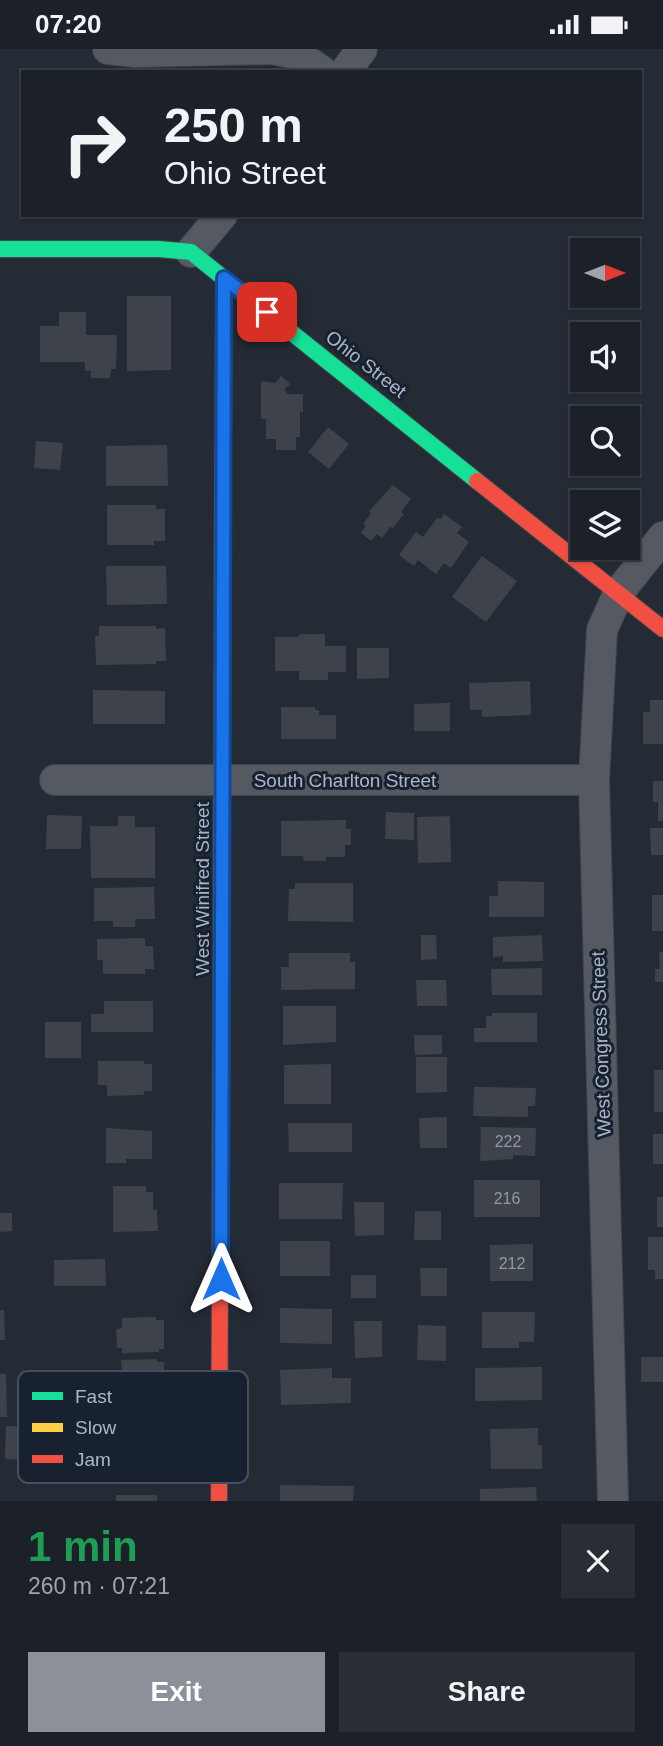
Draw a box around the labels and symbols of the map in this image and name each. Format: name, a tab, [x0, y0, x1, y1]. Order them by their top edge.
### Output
north arrow	[570, 238, 640, 308]
pin	[237, 282, 297, 342]
street label: Ohio Street	[322, 326, 411, 402]
street label: South Charlton Street	[254, 770, 437, 791]
street label: West Winifred Street	[192, 801, 213, 976]
street label: West Congress Street	[587, 950, 615, 1137]
house number: 222	[495, 1133, 521, 1150]
house number: 216	[494, 1190, 520, 1207]
position arrow	[184, 1242, 258, 1316]
house number: 212	[499, 1255, 525, 1272]
legend	[18, 1371, 248, 1483]
text: Fast	[75, 1386, 113, 1407]
text: Slow	[75, 1417, 116, 1438]
text: Jam	[75, 1449, 111, 1470]

